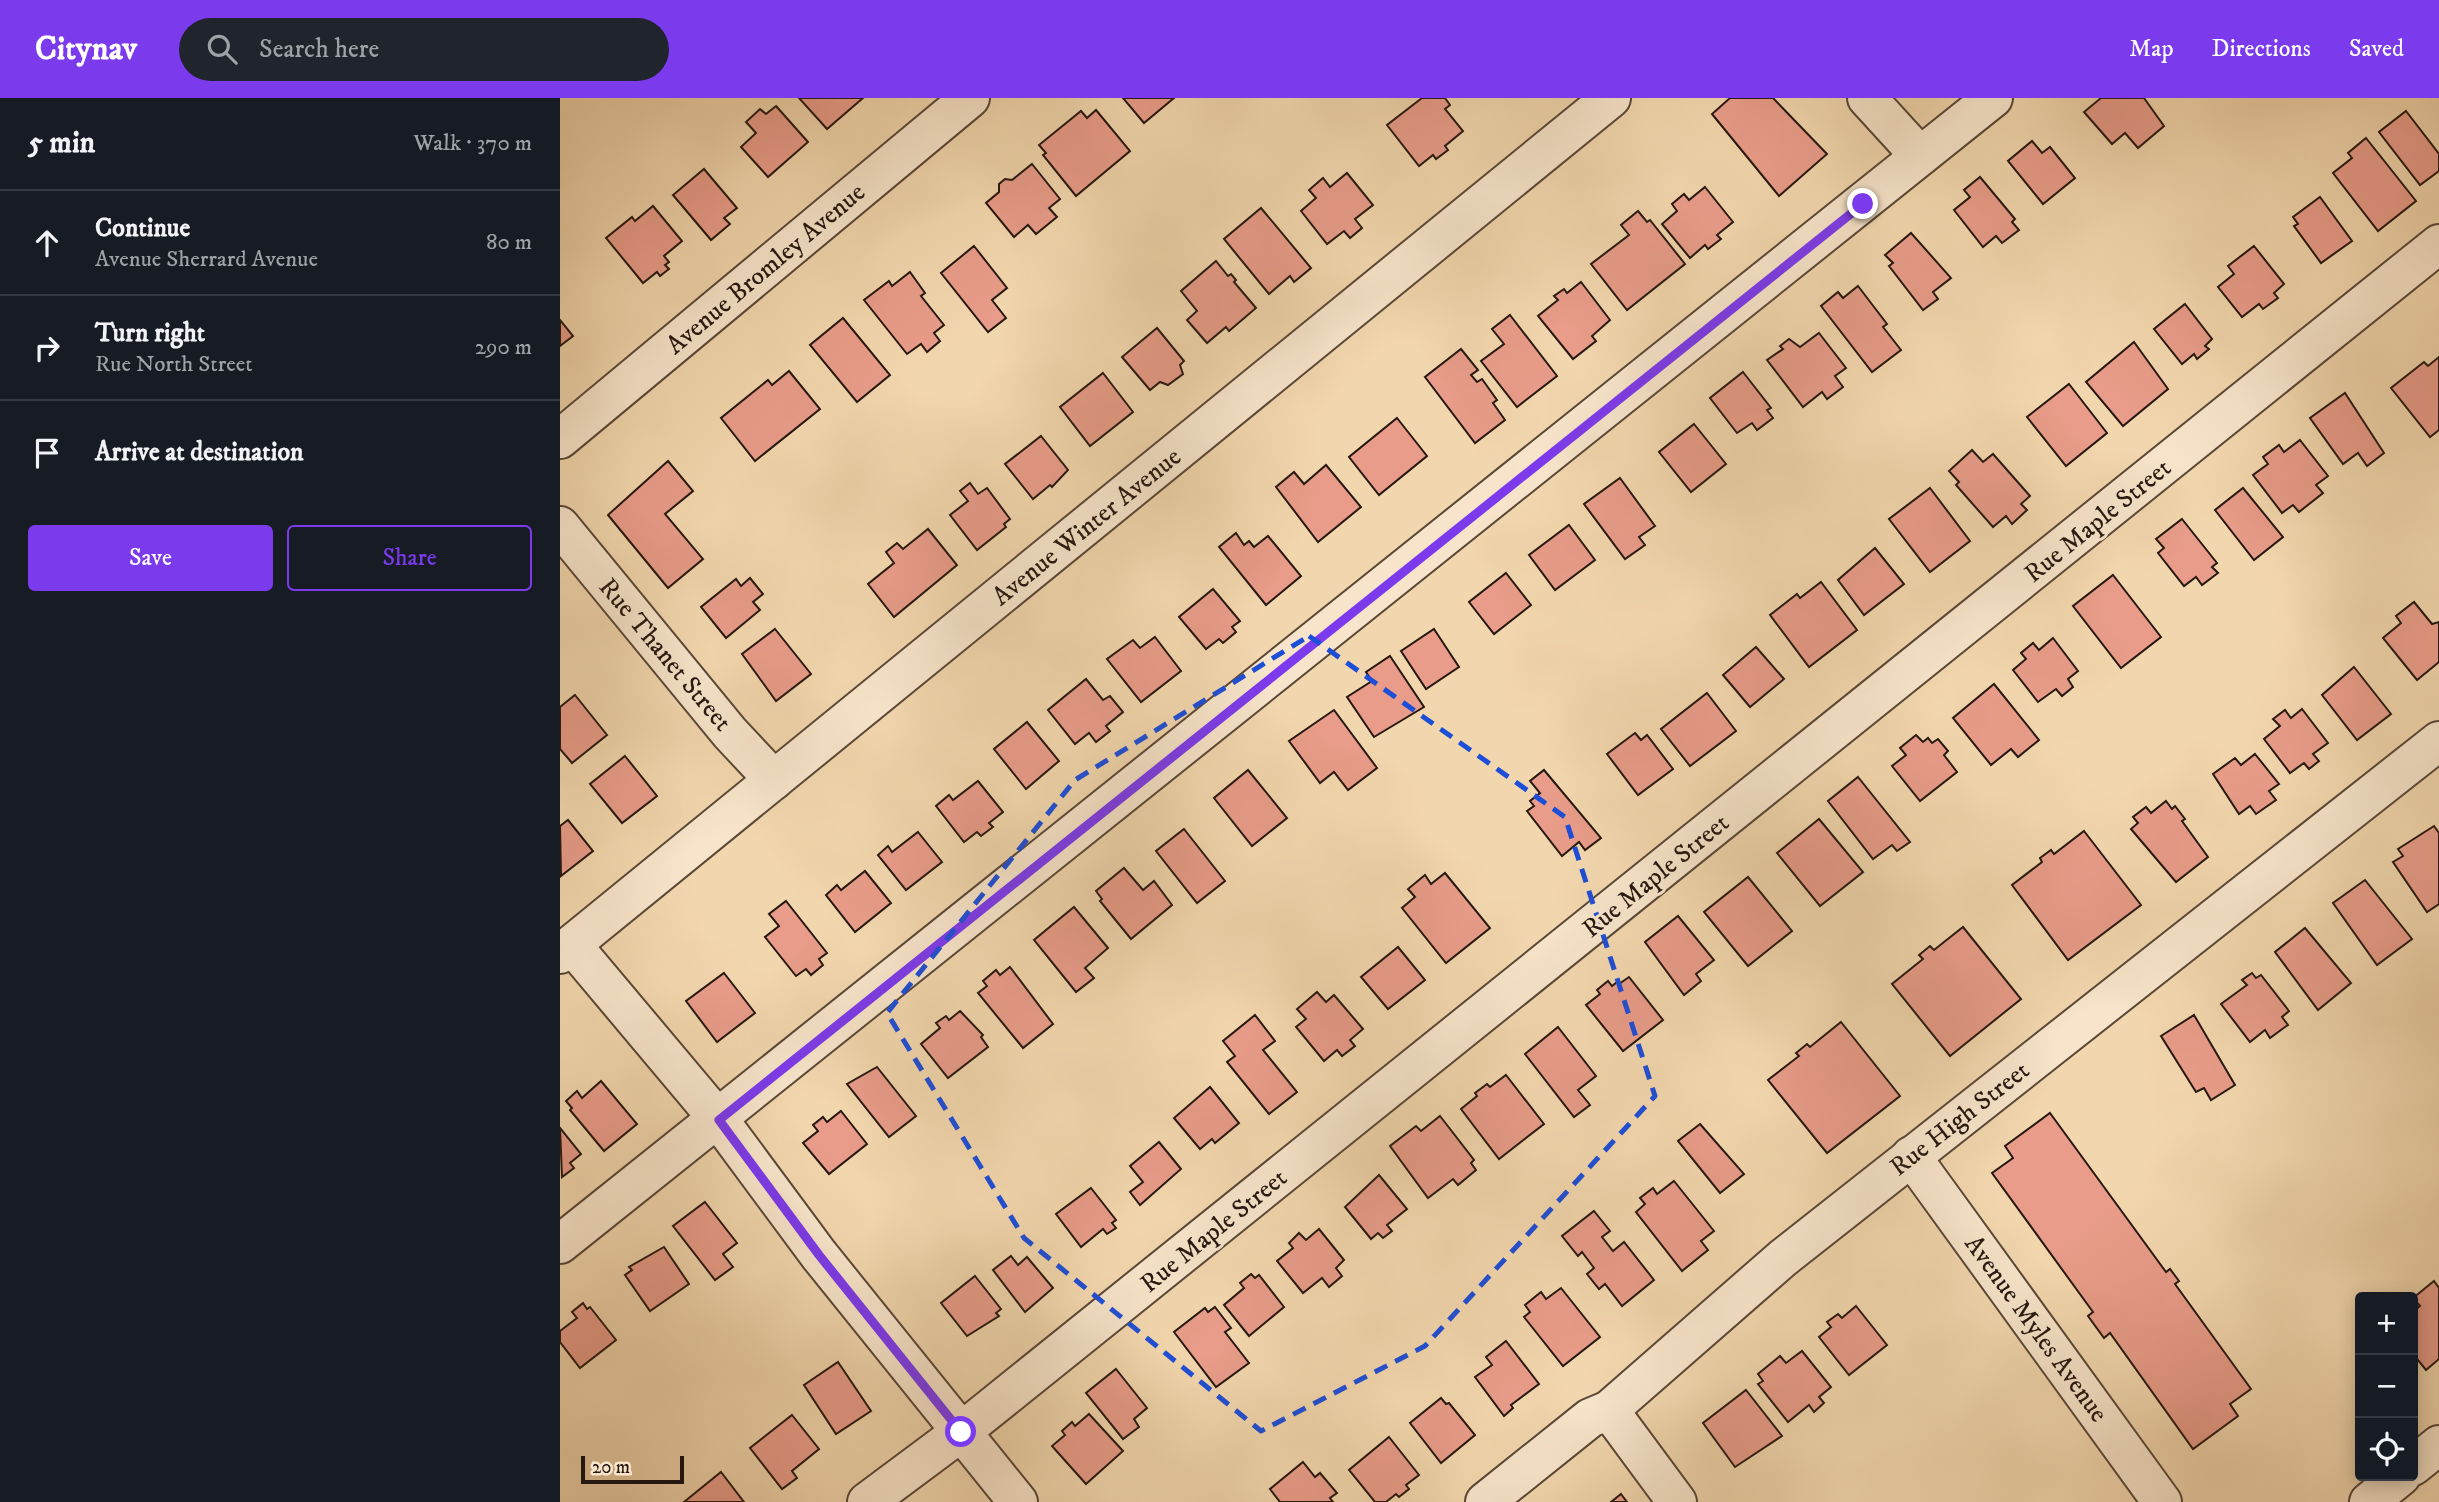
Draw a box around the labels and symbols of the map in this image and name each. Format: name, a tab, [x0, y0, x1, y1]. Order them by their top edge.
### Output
street label: Avenue Bromley Avenue	[660, 176, 872, 362]
route end	[1847, 188, 1878, 219]
street label: Avenue Winter Avenue	[986, 441, 1188, 614]
street label: Rue Maple Street	[2018, 452, 2178, 590]
street label: Rue Thanet Street	[591, 571, 739, 738]
street label: Rue Maple Street	[1576, 807, 1736, 945]
street label: Rue High Street	[1884, 1054, 2036, 1184]
street label: Rue Maple Street	[1134, 1162, 1294, 1300]
street label: Avenue Myles Avenue	[1957, 1229, 2115, 1429]
route start	[945, 1416, 976, 1447]
scale bar	[581, 1453, 684, 1485]

